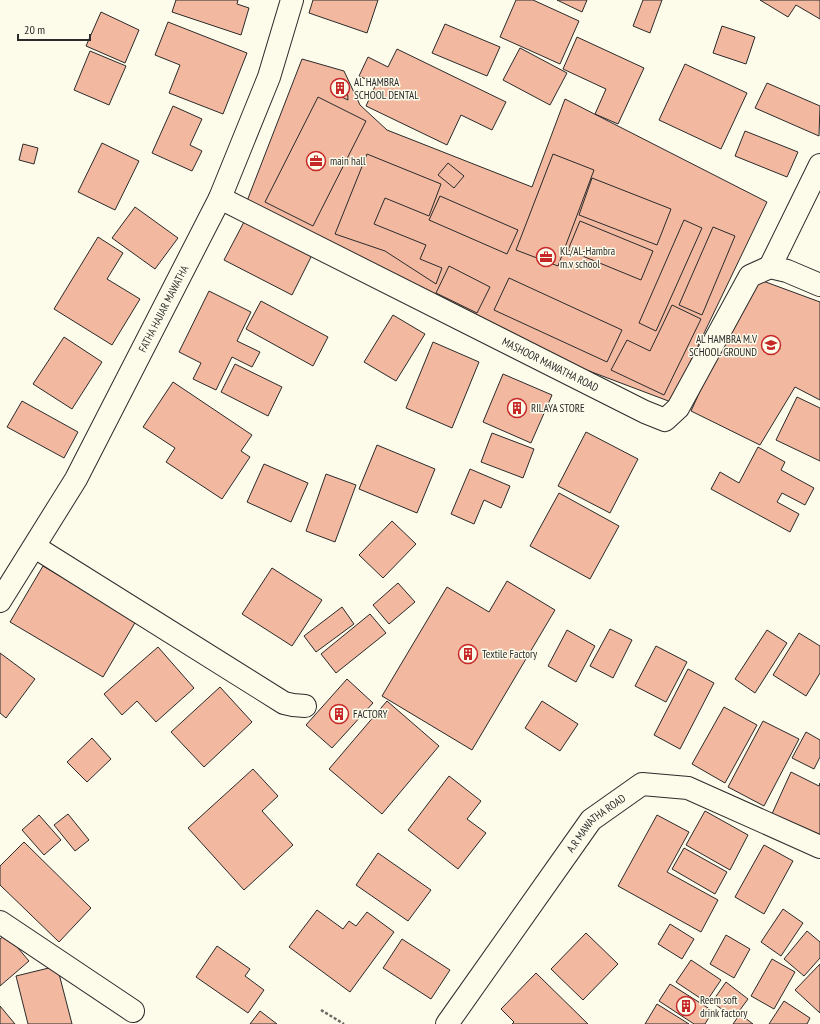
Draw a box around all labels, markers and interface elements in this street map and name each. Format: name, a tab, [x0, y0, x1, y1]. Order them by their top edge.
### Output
scale bar	[18, 16, 90, 42]
text: 20 m	[24, 22, 45, 37]
place label: AL HAMBRA SCHOOL DENTAL	[354, 75, 419, 102]
building icon: AL HAMBRA SCHOOL DENTAL	[329, 77, 351, 99]
office icon: main hall	[305, 150, 327, 172]
place label: main hall	[330, 154, 366, 168]
place label: KL/AL-Hambra m.v school	[560, 244, 615, 271]
office icon: KL/AL-Hambra m.v school	[535, 246, 557, 268]
street label: FATHA HAJIAR MAWATHA	[135, 262, 192, 355]
place label: AL HAMBRA M.V SCHOOL GROUND	[689, 332, 758, 359]
street label: MASHOOR MAWATHA ROAD	[500, 334, 601, 395]
school or university icon: AL HAMBRA M.V SCHOOL GROUND	[760, 334, 782, 356]
building icon: RILAYA STORE	[506, 397, 528, 419]
place label: RILAYA STORE	[531, 401, 585, 415]
building icon: Textile Factory	[457, 643, 479, 665]
place label: Textile Factory	[482, 647, 538, 661]
building icon: FACTORY	[328, 703, 350, 725]
place label: FACTORY	[353, 707, 388, 721]
street label: A.R MAWATHA ROAD	[563, 791, 628, 855]
place label: Reem soft drink factory	[700, 993, 748, 1020]
building icon: Reem soft drink factory	[675, 995, 697, 1017]

